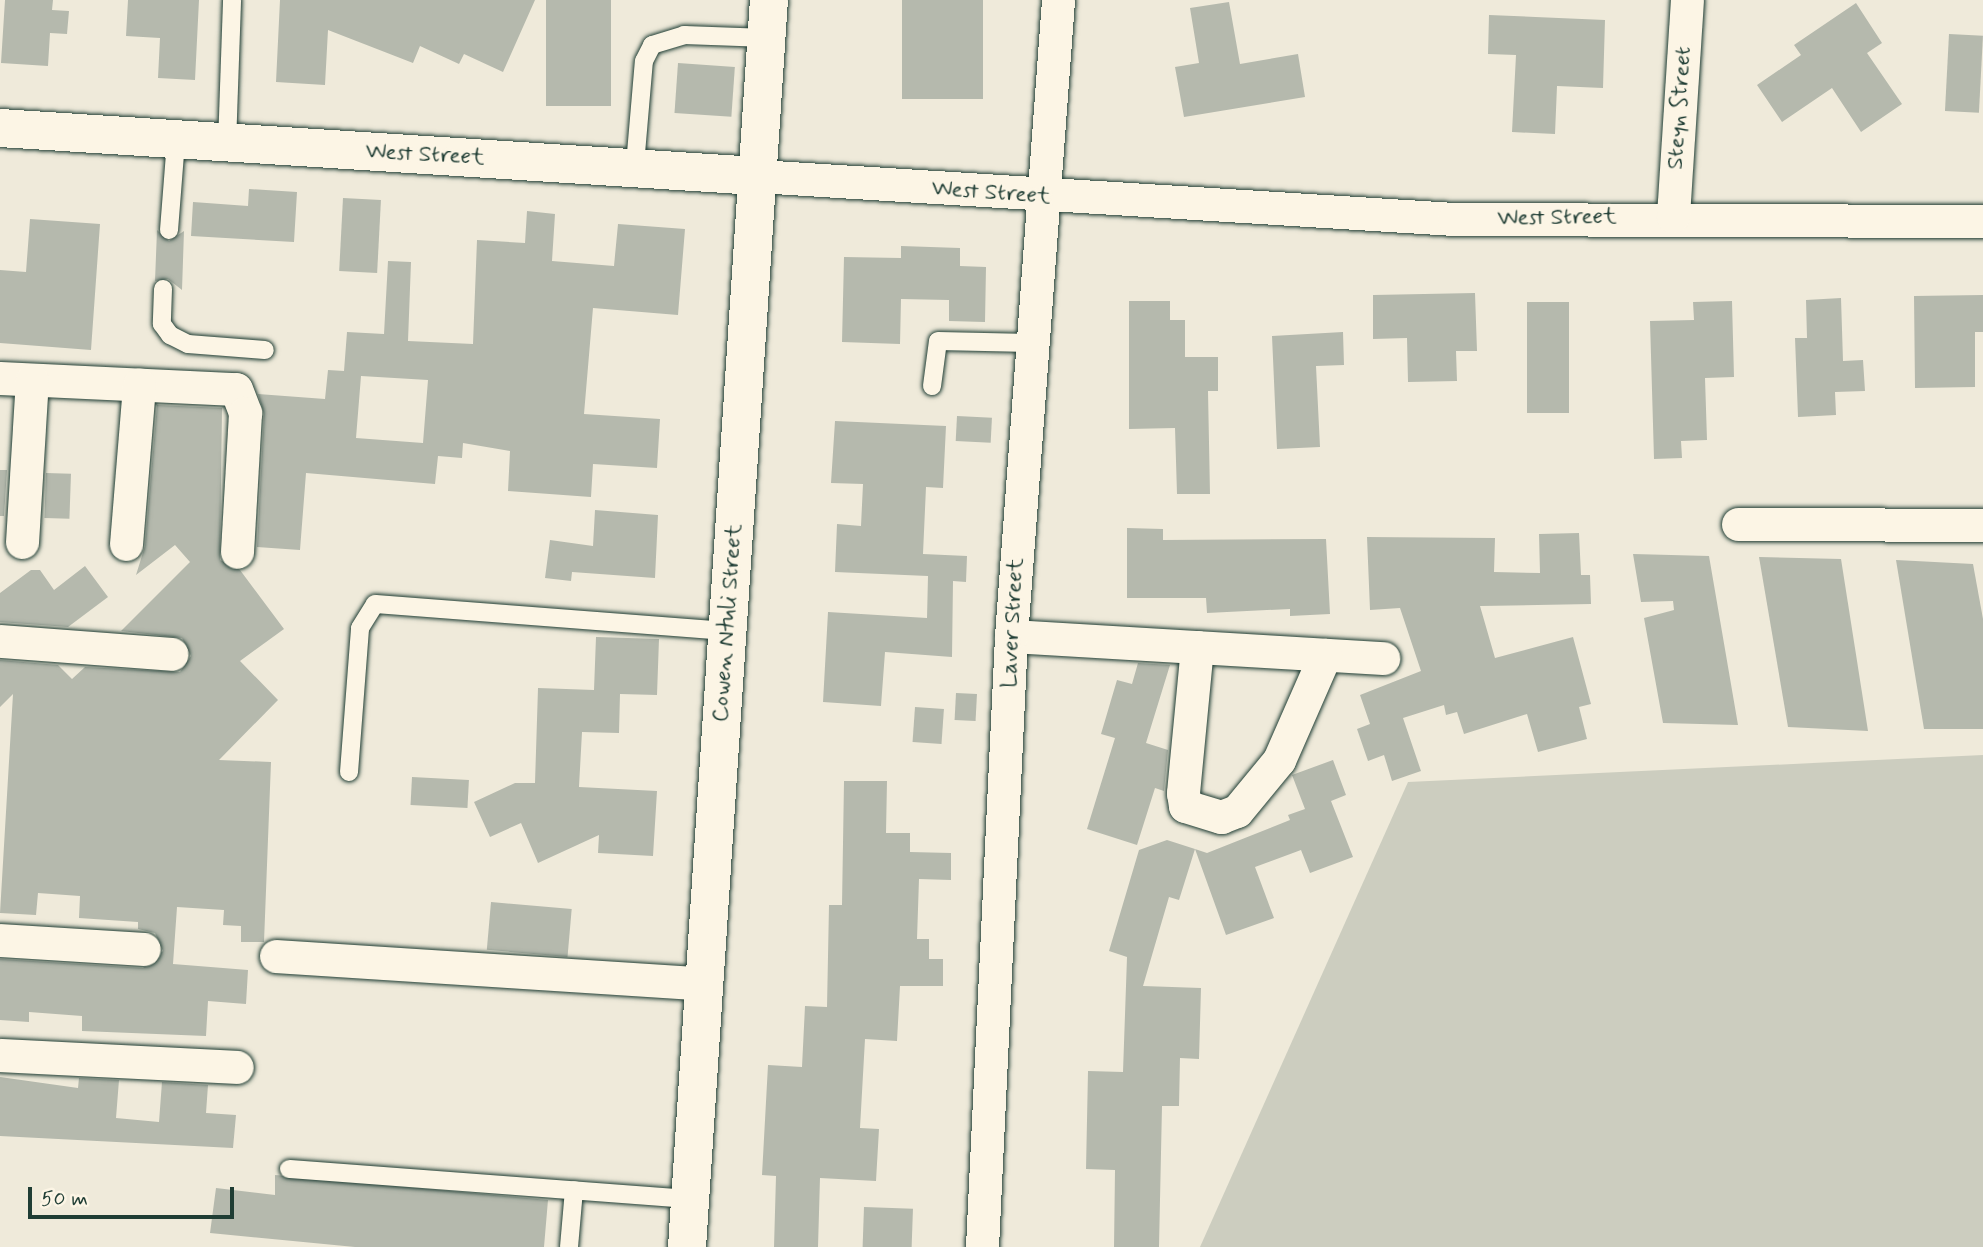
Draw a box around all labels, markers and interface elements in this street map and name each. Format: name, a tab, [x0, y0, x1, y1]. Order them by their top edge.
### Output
street label: Steyn Street	[1662, 44, 1698, 172]
street label: West Street	[365, 138, 485, 172]
street label: West Street	[931, 175, 1051, 211]
street label: West Street	[1497, 203, 1617, 233]
street label: Cowen Ntuli Street	[707, 523, 749, 723]
street label: Laver Street	[996, 557, 1030, 689]
scale bar	[32, 1174, 238, 1218]
text: 50 m	[41, 1185, 88, 1213]

